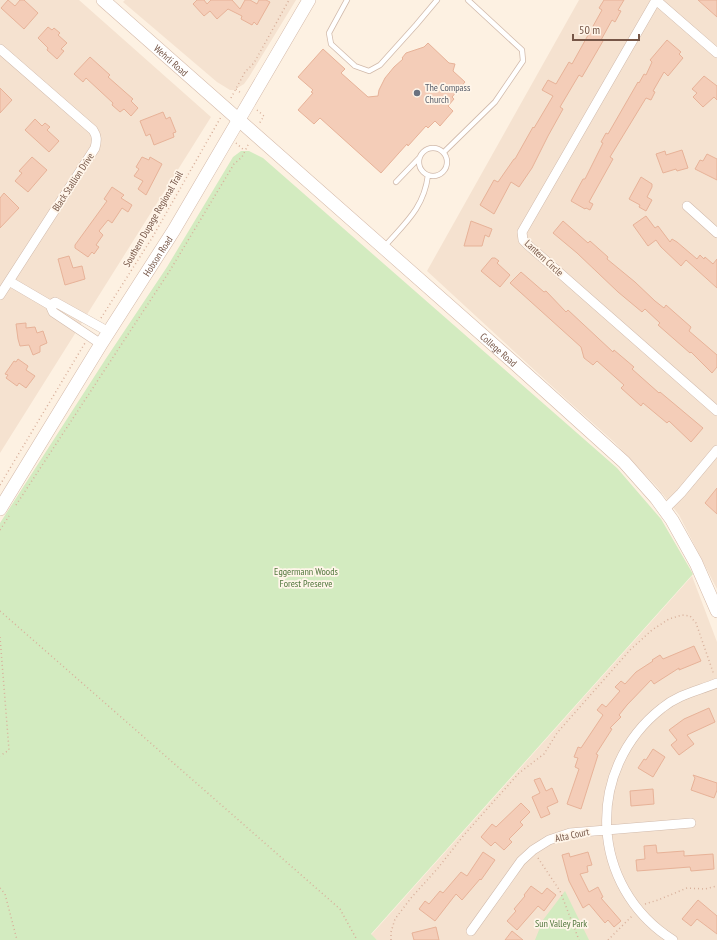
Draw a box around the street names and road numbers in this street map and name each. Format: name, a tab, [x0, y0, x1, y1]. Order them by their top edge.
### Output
street label: Wehrli Road	[151, 42, 191, 79]
street label: Black Stallion Drive	[49, 150, 97, 214]
street label: Southern Dupage Regional Trail	[120, 168, 186, 269]
street label: Hobson Road	[140, 233, 175, 279]
street label: Lantern Circle	[522, 237, 566, 279]
street label: College Road	[478, 330, 520, 369]
street label: Alta Court	[554, 825, 591, 845]

